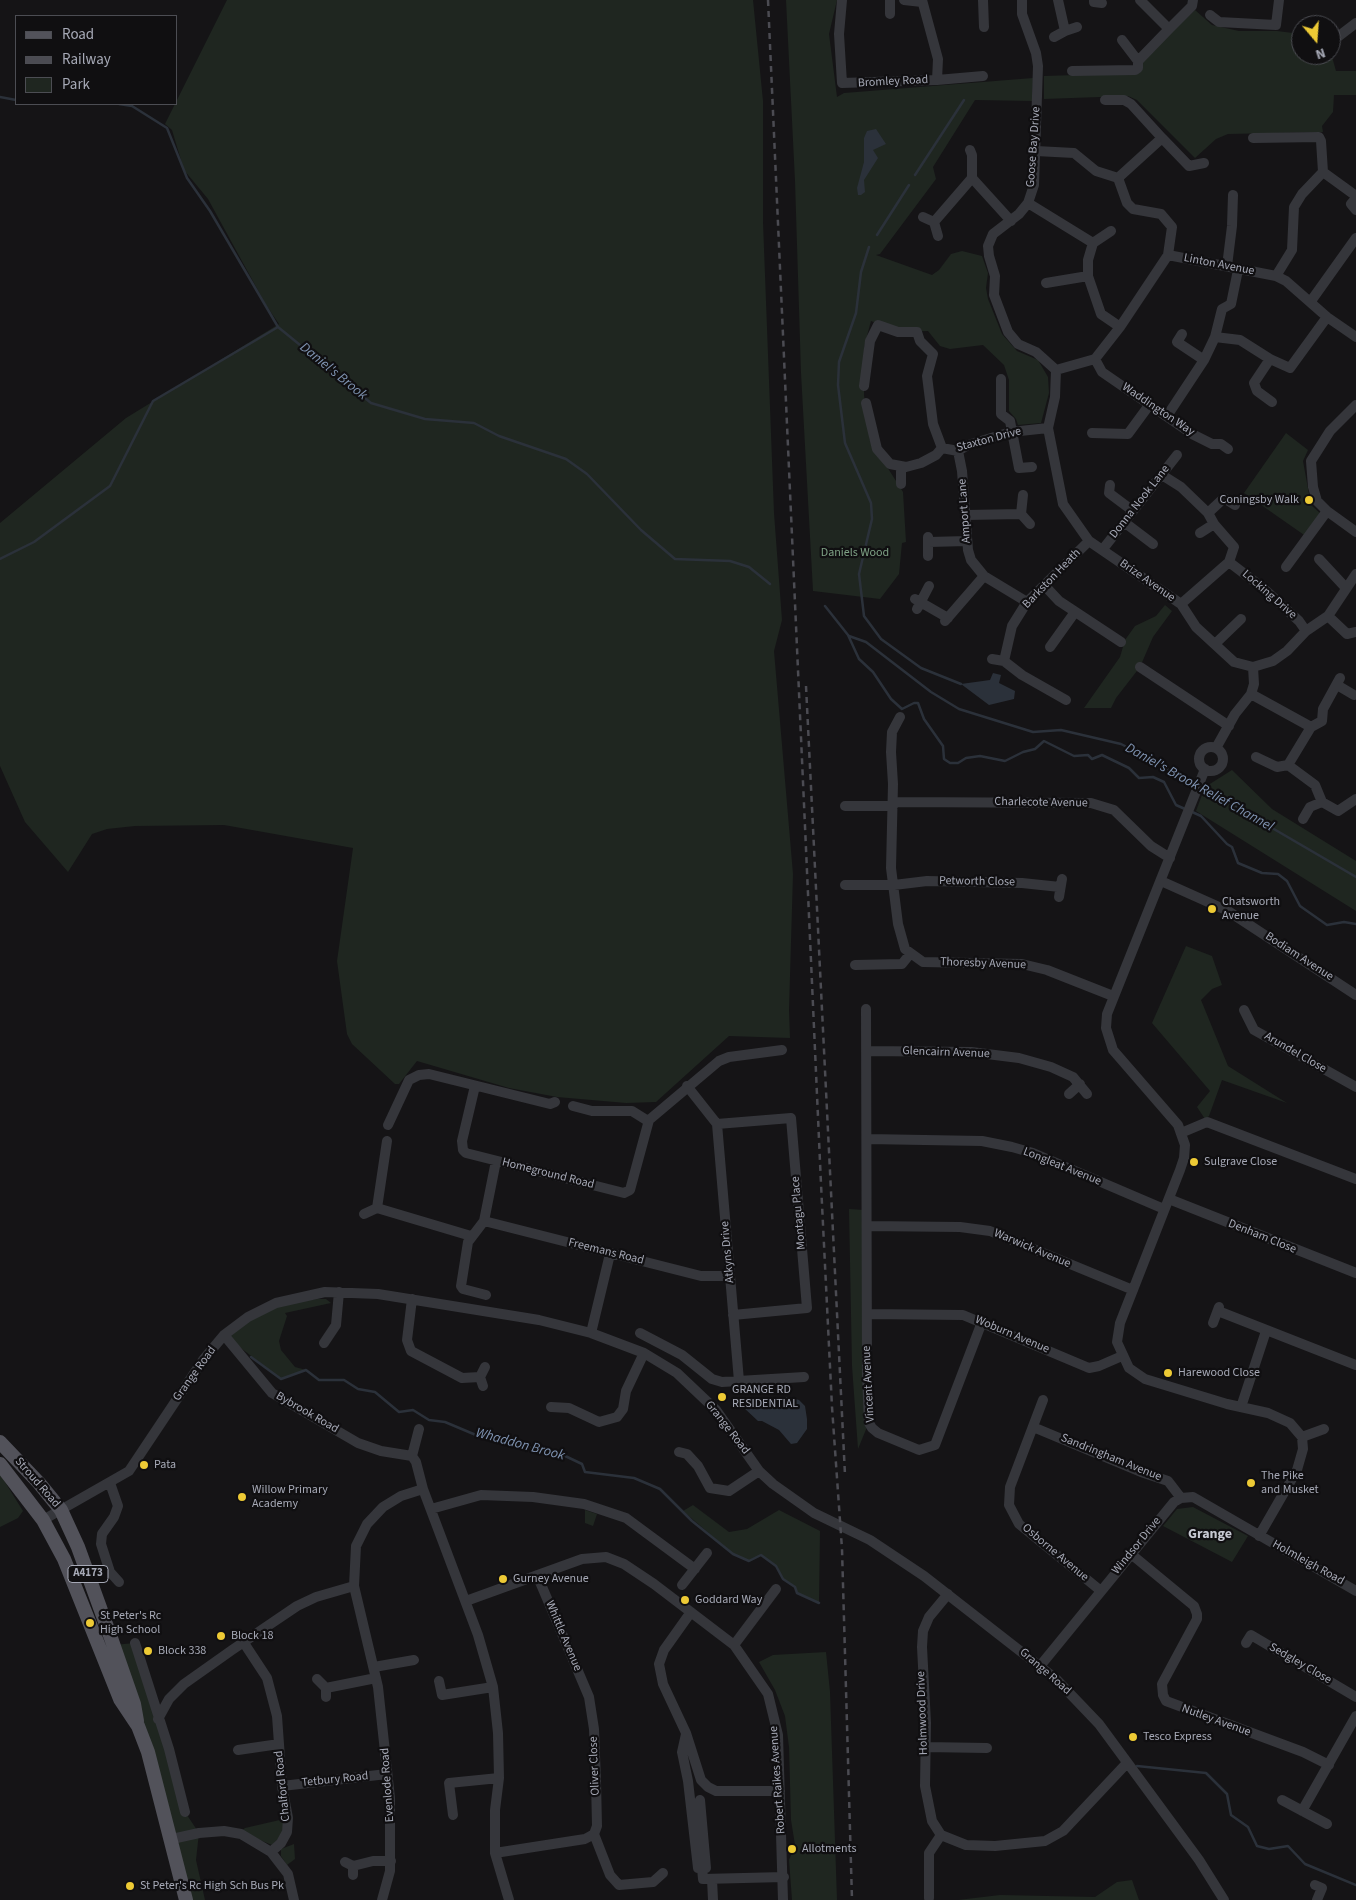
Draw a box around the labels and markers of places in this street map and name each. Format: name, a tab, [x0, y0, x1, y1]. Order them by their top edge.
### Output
place label: Coningsby Walk	[1220, 493, 1299, 507]
marker: Coningsby Walk	[1303, 494, 1315, 506]
place label: Chatsworth Avenue	[1222, 895, 1280, 923]
marker: Chatsworth Avenue	[1206, 903, 1218, 915]
place label: Sulgrave Close	[1204, 1155, 1277, 1169]
marker: Sulgrave Close	[1188, 1156, 1200, 1168]
place label: Harewood Close	[1178, 1366, 1260, 1380]
marker: Harewood Close	[1162, 1367, 1174, 1379]
place label: GRANGE RD RESIDENTIAL	[732, 1383, 798, 1411]
marker: GRANGE RD RESIDENTIAL	[716, 1391, 728, 1403]
place label: Pata	[154, 1458, 176, 1472]
marker: Pata	[138, 1459, 150, 1471]
place label: The Pike and Musket	[1261, 1469, 1319, 1497]
marker: The Pike and Musket	[1245, 1477, 1257, 1489]
place label: Willow Primary Academy	[252, 1483, 328, 1511]
marker: Willow Primary Academy	[236, 1491, 248, 1503]
place label: Gurney Avenue	[513, 1572, 589, 1586]
marker: Gurney Avenue	[497, 1573, 509, 1585]
place label: Goddard Way	[695, 1593, 762, 1607]
marker: Goddard Way	[679, 1594, 691, 1606]
place label: St Peter's Rc High School	[100, 1609, 161, 1637]
marker: St Peter's Rc High School	[84, 1617, 96, 1629]
place label: Block 18	[231, 1629, 273, 1643]
marker: Block 18	[215, 1630, 227, 1642]
place label: Block 338	[158, 1644, 206, 1658]
marker: Block 338	[142, 1645, 154, 1657]
place label: Tesco Express	[1143, 1730, 1212, 1744]
marker: Tesco Express	[1127, 1731, 1139, 1743]
place label: Allotments	[802, 1842, 856, 1856]
marker: Allotments	[786, 1843, 798, 1855]
place label: St Peter's Rc High Sch Bus Pk	[140, 1879, 284, 1893]
marker: St Peter's Rc High Sch Bus Pk	[124, 1880, 136, 1892]

